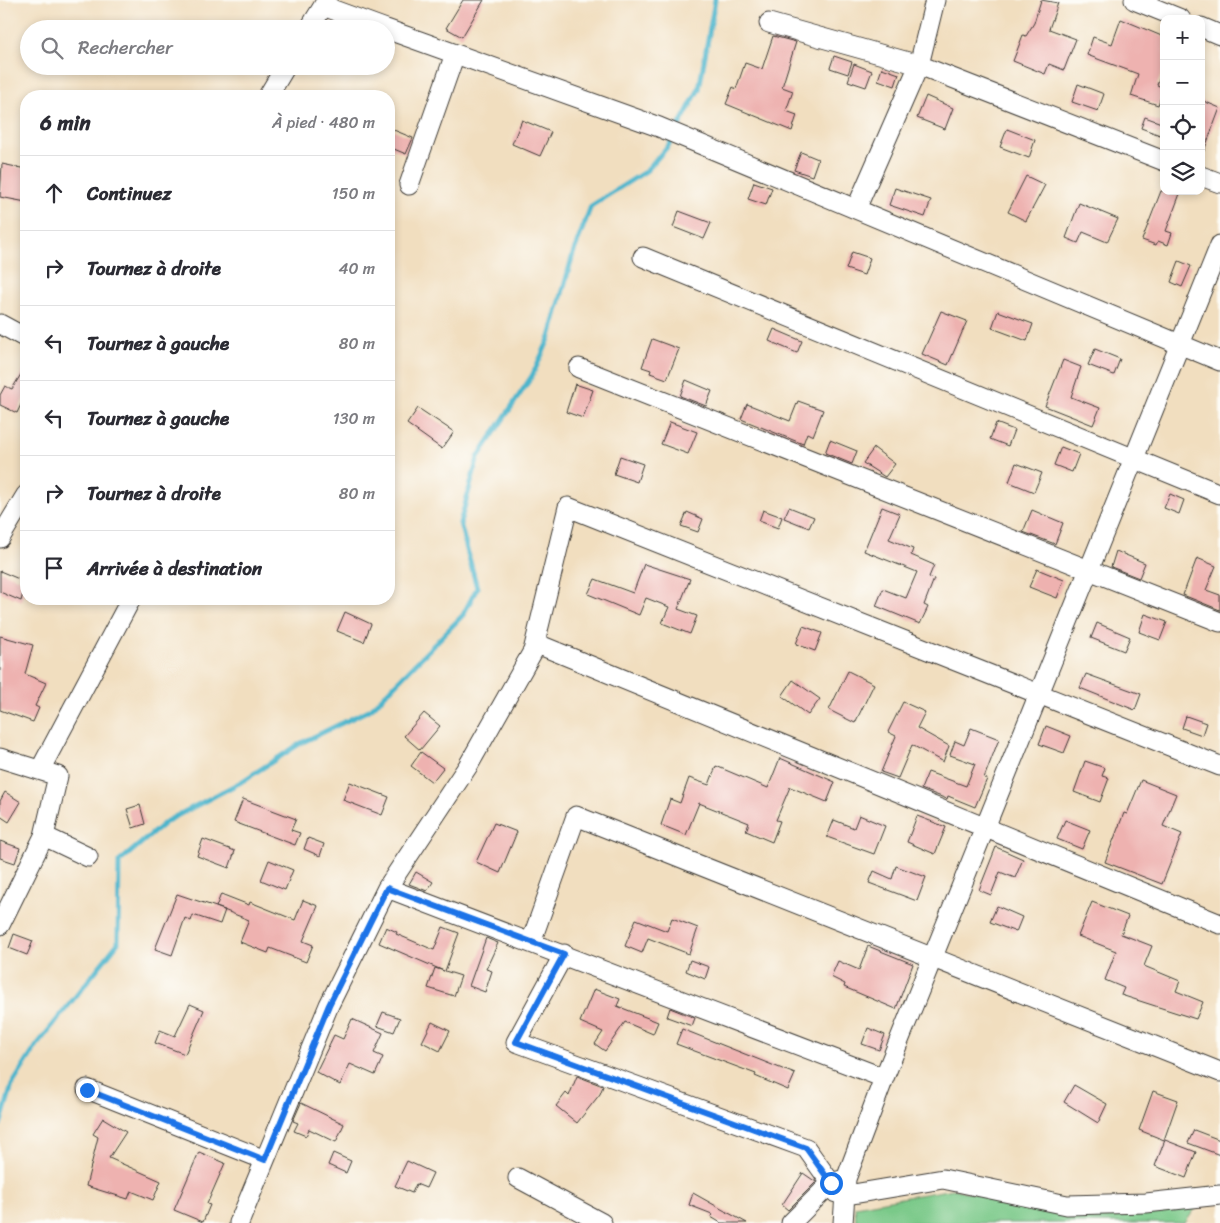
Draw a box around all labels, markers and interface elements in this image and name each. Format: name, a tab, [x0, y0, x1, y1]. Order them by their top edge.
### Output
map controls	[1160, 15, 1205, 195]
button: +	[1160, 15, 1205, 60]
search box	[20, 20, 395, 75]
text: Rechercher	[78, 31, 173, 64]
icon: search	[38, 34, 66, 62]
button: −	[1160, 60, 1205, 105]
text: 6 min	[40, 104, 91, 142]
button: locate	[1160, 105, 1205, 150]
text: À pied · 480 m	[272, 108, 375, 137]
button: layers	[1160, 150, 1205, 195]
text: Continuez	[87, 177, 172, 210]
icon: ahead	[40, 179, 68, 207]
text: 150 m	[332, 179, 375, 208]
text: Tournez à droite	[87, 252, 221, 285]
icon: right	[40, 254, 68, 282]
text: 40 m	[338, 254, 375, 283]
text: Tournez à gauche	[87, 327, 229, 360]
icon: left	[40, 329, 68, 357]
text: 80 m	[339, 329, 375, 358]
text: Tournez à gauche	[87, 402, 229, 435]
icon: left	[40, 404, 68, 432]
text: 130 m	[333, 404, 375, 433]
text: Tournez à droite	[87, 477, 221, 510]
icon: right	[40, 479, 68, 507]
text: 80 m	[339, 479, 375, 508]
text: Arrivée à destination	[87, 552, 262, 585]
icon: arrive	[40, 554, 68, 582]
route end	[76, 1079, 99, 1102]
route start	[820, 1172, 843, 1195]

